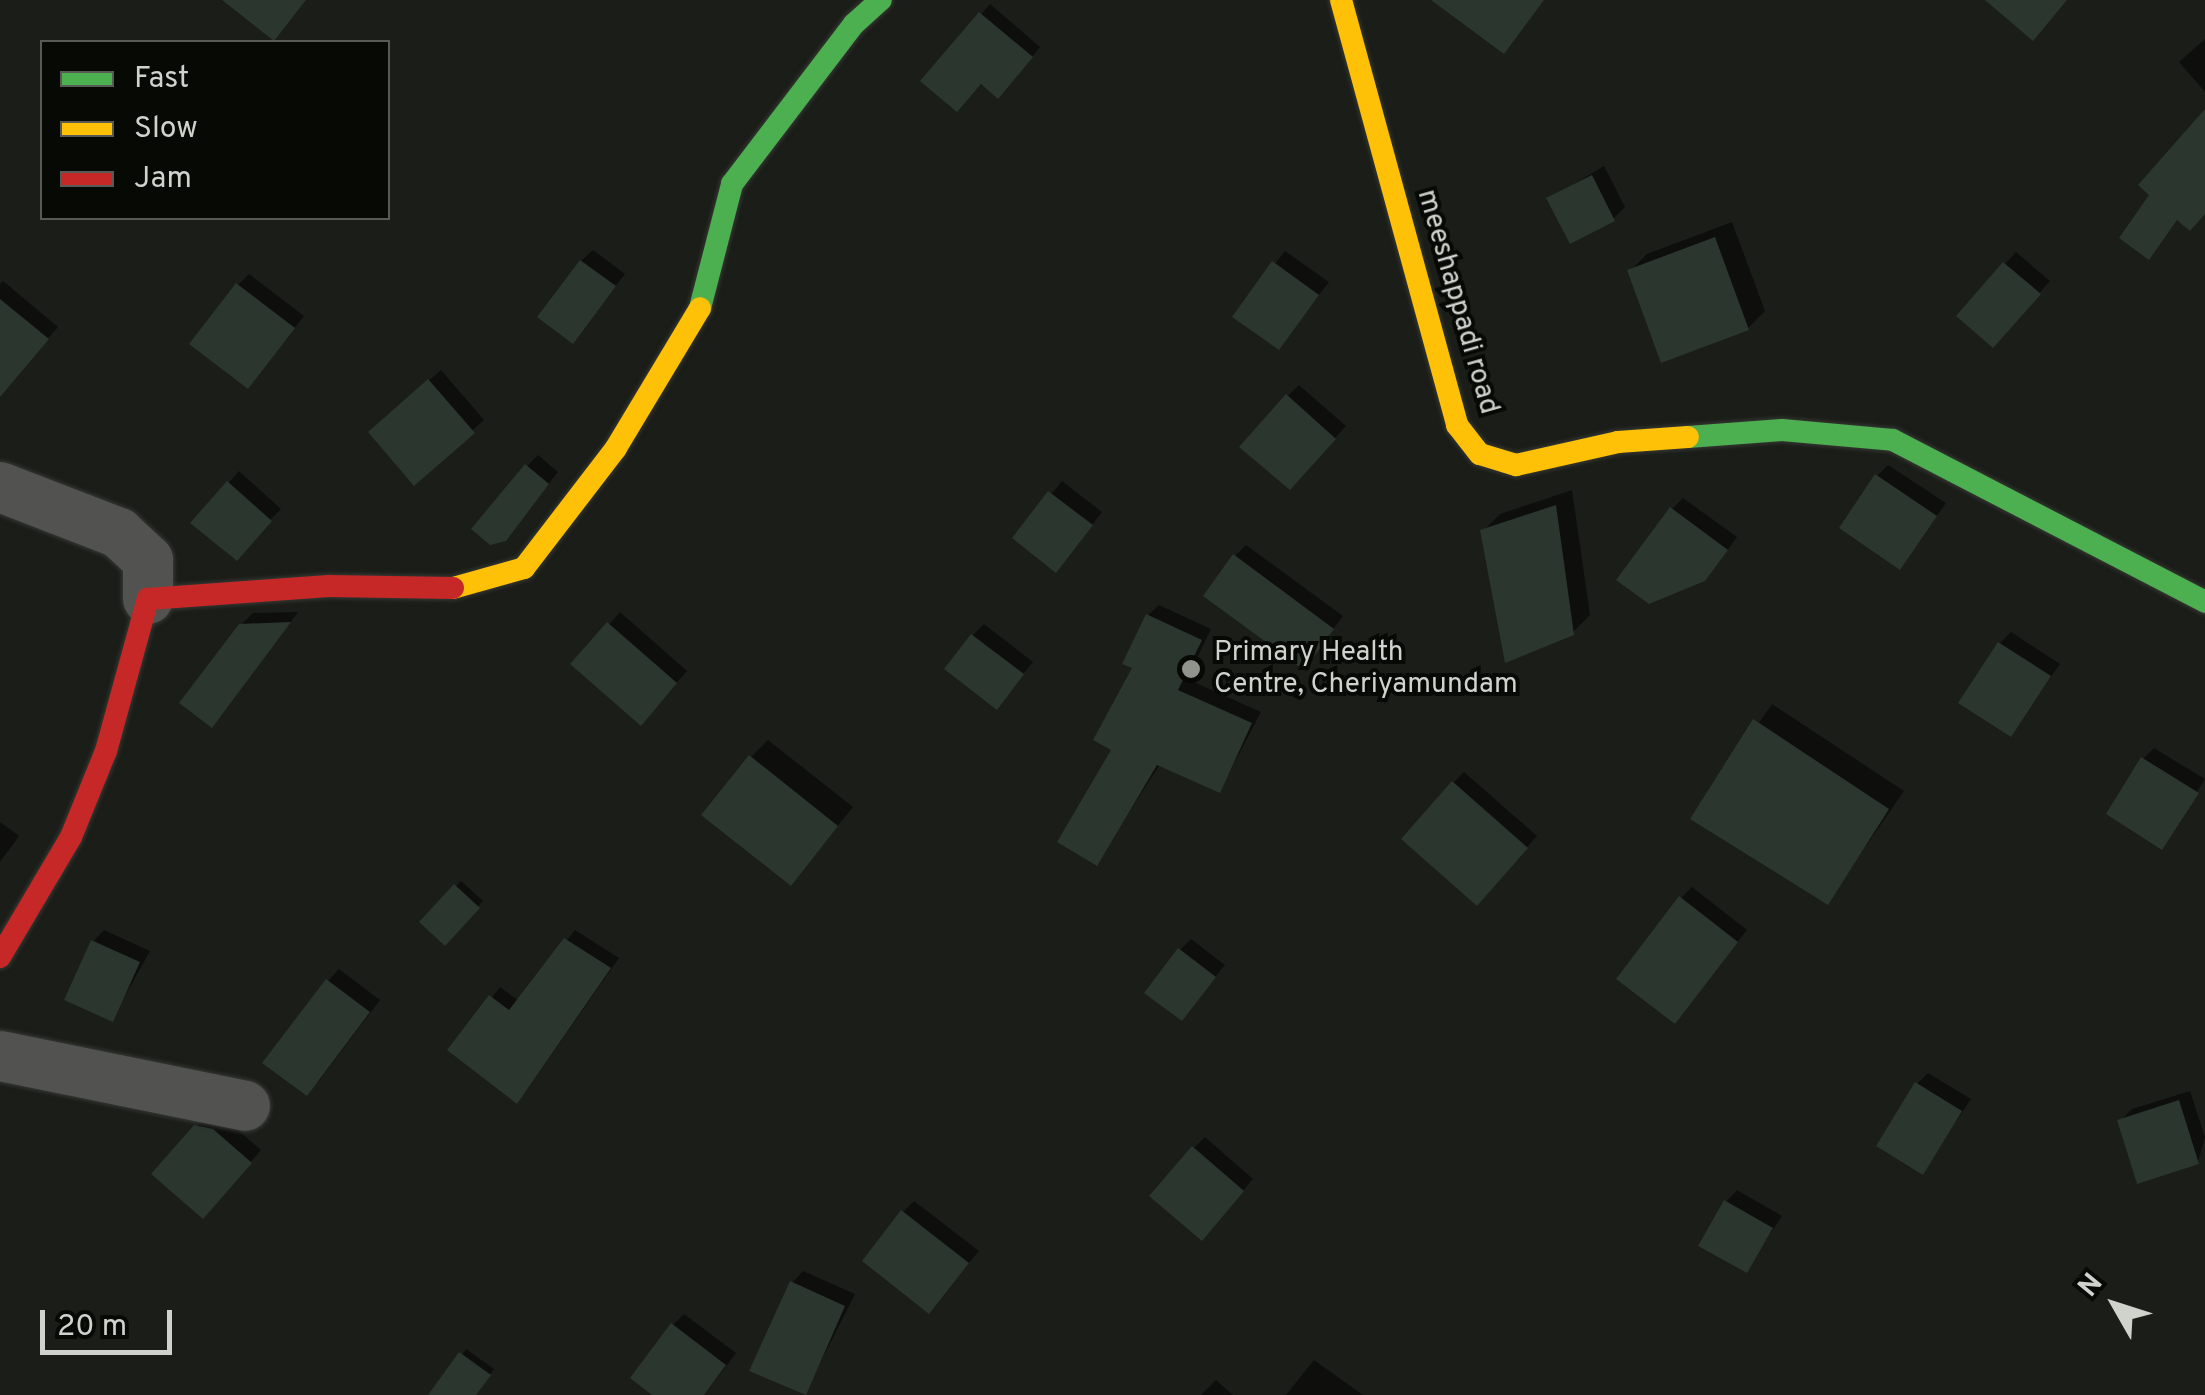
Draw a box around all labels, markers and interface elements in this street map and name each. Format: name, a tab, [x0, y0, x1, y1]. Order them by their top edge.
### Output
legend	[40, 40, 390, 220]
text: Fast	[134, 61, 189, 98]
text: Slow	[134, 111, 198, 148]
text: Jam	[134, 161, 192, 198]
street label: meeshappadi road	[1409, 186, 1505, 418]
place label: Primary Health Centre, Cheriyamundam	[1214, 636, 1518, 702]
marker: Primary Health Centre, Cheriyamundam	[1178, 656, 1204, 682]
north arrow	[2065, 1255, 2165, 1355]
text: N	[2071, 1267, 2112, 1305]
scale bar	[45, 1290, 178, 1352]
text: 20 m	[57, 1309, 127, 1346]

